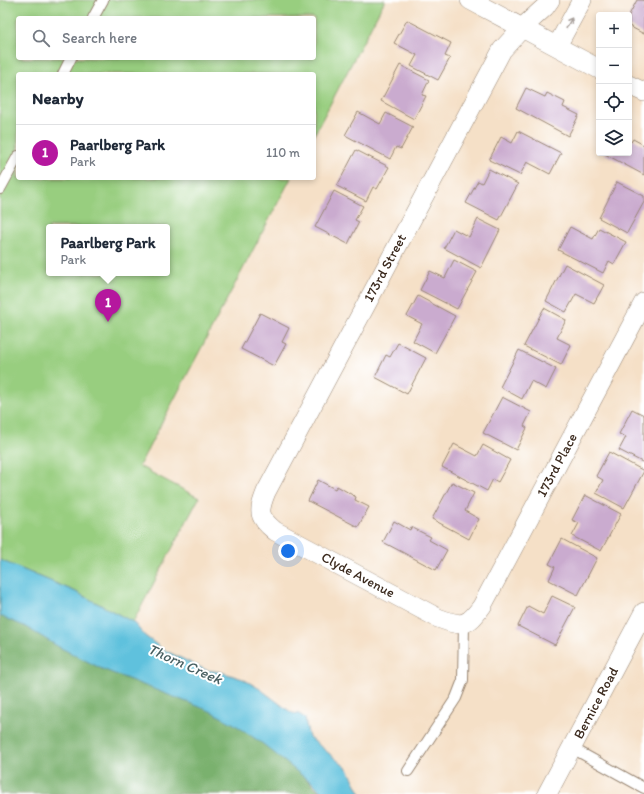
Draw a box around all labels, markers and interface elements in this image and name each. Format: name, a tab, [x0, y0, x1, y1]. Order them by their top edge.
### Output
map controls	[596, 12, 632, 156]
button: +	[596, 12, 632, 48]
search box	[16, 16, 316, 60]
one-way arrow	[566, 17, 574, 29]
icon: search	[30, 27, 52, 49]
text: Search here	[62, 29, 137, 47]
button: −	[596, 48, 632, 84]
button: locate	[596, 84, 632, 120]
text: Nearby	[32, 88, 84, 108]
button: layers	[596, 120, 632, 156]
text: Paarlberg Park	[70, 136, 165, 154]
text: 1	[42, 145, 48, 160]
text: 110 m	[266, 145, 300, 160]
text: Park	[70, 154, 96, 169]
popup	[46, 224, 170, 276]
street label: 173rd Street	[360, 231, 410, 305]
text: Paarlberg Park	[60, 234, 156, 252]
text: Park	[60, 252, 86, 267]
pin: 1	[95, 289, 121, 322]
street label: 173rd Place	[533, 430, 581, 500]
your location	[278, 541, 298, 561]
street label: Clyde Avenue	[318, 549, 398, 602]
water label: Thorn Creek	[145, 640, 226, 689]
street label: Bernice Road	[570, 664, 622, 742]

